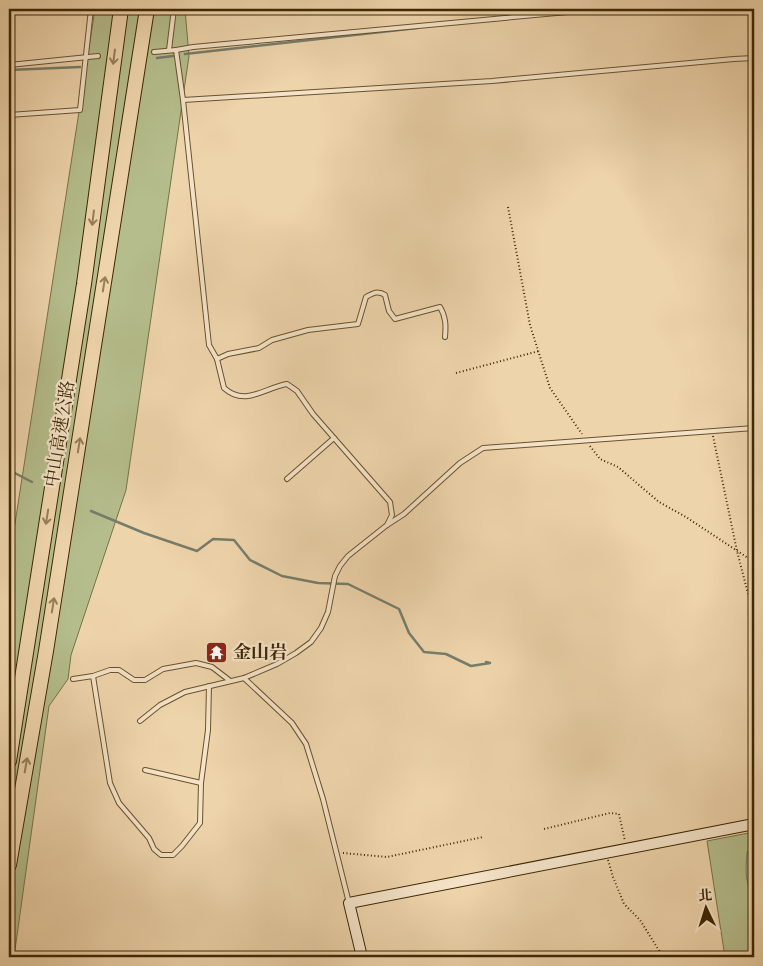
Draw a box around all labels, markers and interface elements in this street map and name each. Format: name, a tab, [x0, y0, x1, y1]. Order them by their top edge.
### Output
one-way arrow	[109, 49, 119, 65]
one-way arrow	[88, 210, 98, 226]
one-way arrow	[99, 276, 109, 292]
street label: 中山高速公路	[40, 379, 82, 489]
one-way arrow	[74, 437, 84, 453]
one-way arrow	[41, 509, 51, 525]
one-way arrow	[49, 597, 59, 613]
temple icon: 金山岩	[205, 641, 229, 665]
place label: 金山岩	[233, 641, 287, 666]
one-way arrow	[22, 758, 32, 774]
north arrow	[680, 884, 730, 934]
text: 北	[698, 887, 713, 906]

